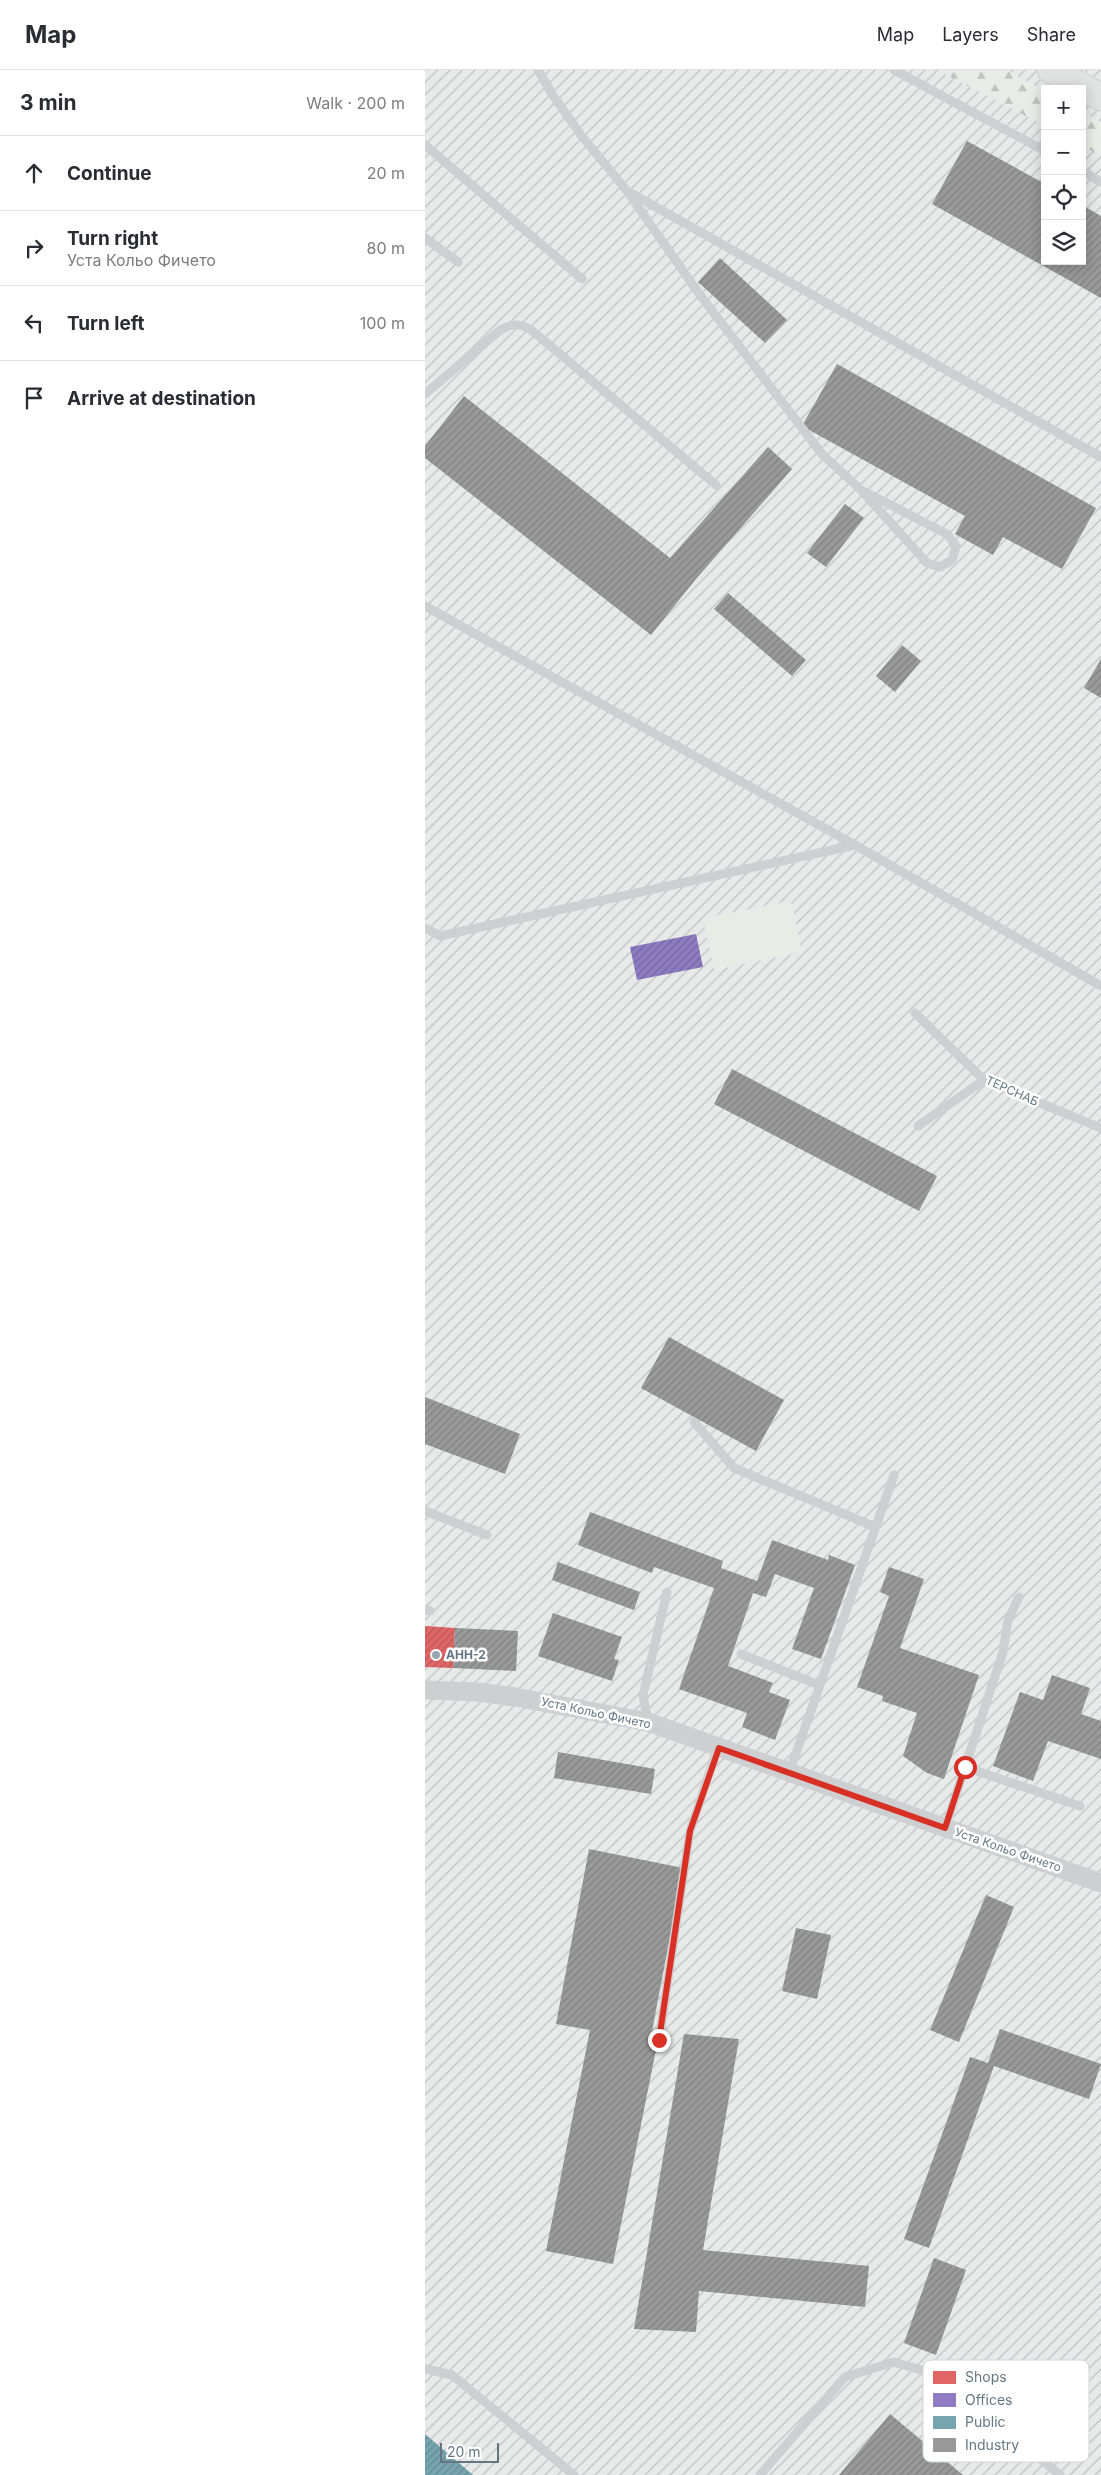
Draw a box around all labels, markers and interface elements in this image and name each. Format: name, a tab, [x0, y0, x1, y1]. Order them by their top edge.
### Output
text: Map	[25, 20, 76, 49]
text: Map	[877, 24, 914, 45]
text: Layers	[942, 24, 999, 45]
text: Share	[1027, 24, 1076, 45]
map controls	[1041, 85, 1086, 265]
button: +	[1041, 85, 1086, 130]
text: 3 min	[20, 90, 76, 115]
text: Walk · 200 m	[306, 93, 405, 113]
button: −	[1041, 130, 1086, 175]
icon: ahead	[20, 159, 48, 187]
text: Continue	[67, 162, 152, 185]
text: 20 m	[367, 163, 405, 183]
button: locate	[1041, 175, 1086, 220]
button: layers	[1041, 220, 1086, 265]
text: Turn right	[67, 227, 158, 250]
icon: right	[20, 234, 48, 262]
text: 80 m	[366, 238, 405, 258]
text: Уста Кольо Фичето	[67, 250, 216, 270]
icon: left	[20, 309, 48, 337]
text: Turn left	[67, 312, 145, 335]
text: 100 m	[360, 313, 405, 333]
icon: arrive	[20, 384, 48, 412]
text: Arrive at destination	[67, 387, 256, 410]
street label: ТЕРСНАБ	[983, 1072, 1041, 1109]
place label: АНН-2	[446, 1647, 486, 1662]
marker: АНН-2	[430, 1649, 442, 1661]
street label: Уста Кольо Фичето	[540, 1694, 652, 1731]
route start	[954, 1756, 977, 1779]
street label: Уста Кольо Фичето	[953, 1824, 1063, 1875]
route end	[648, 2029, 671, 2052]
legend	[923, 2360, 1089, 2462]
text: Shops	[965, 2368, 1007, 2385]
text: Offices	[965, 2391, 1012, 2408]
text: Public	[965, 2413, 1006, 2430]
text: Industry	[965, 2436, 1019, 2453]
scale bar	[440, 2440, 499, 2463]
text: 20 m	[447, 2443, 481, 2460]

